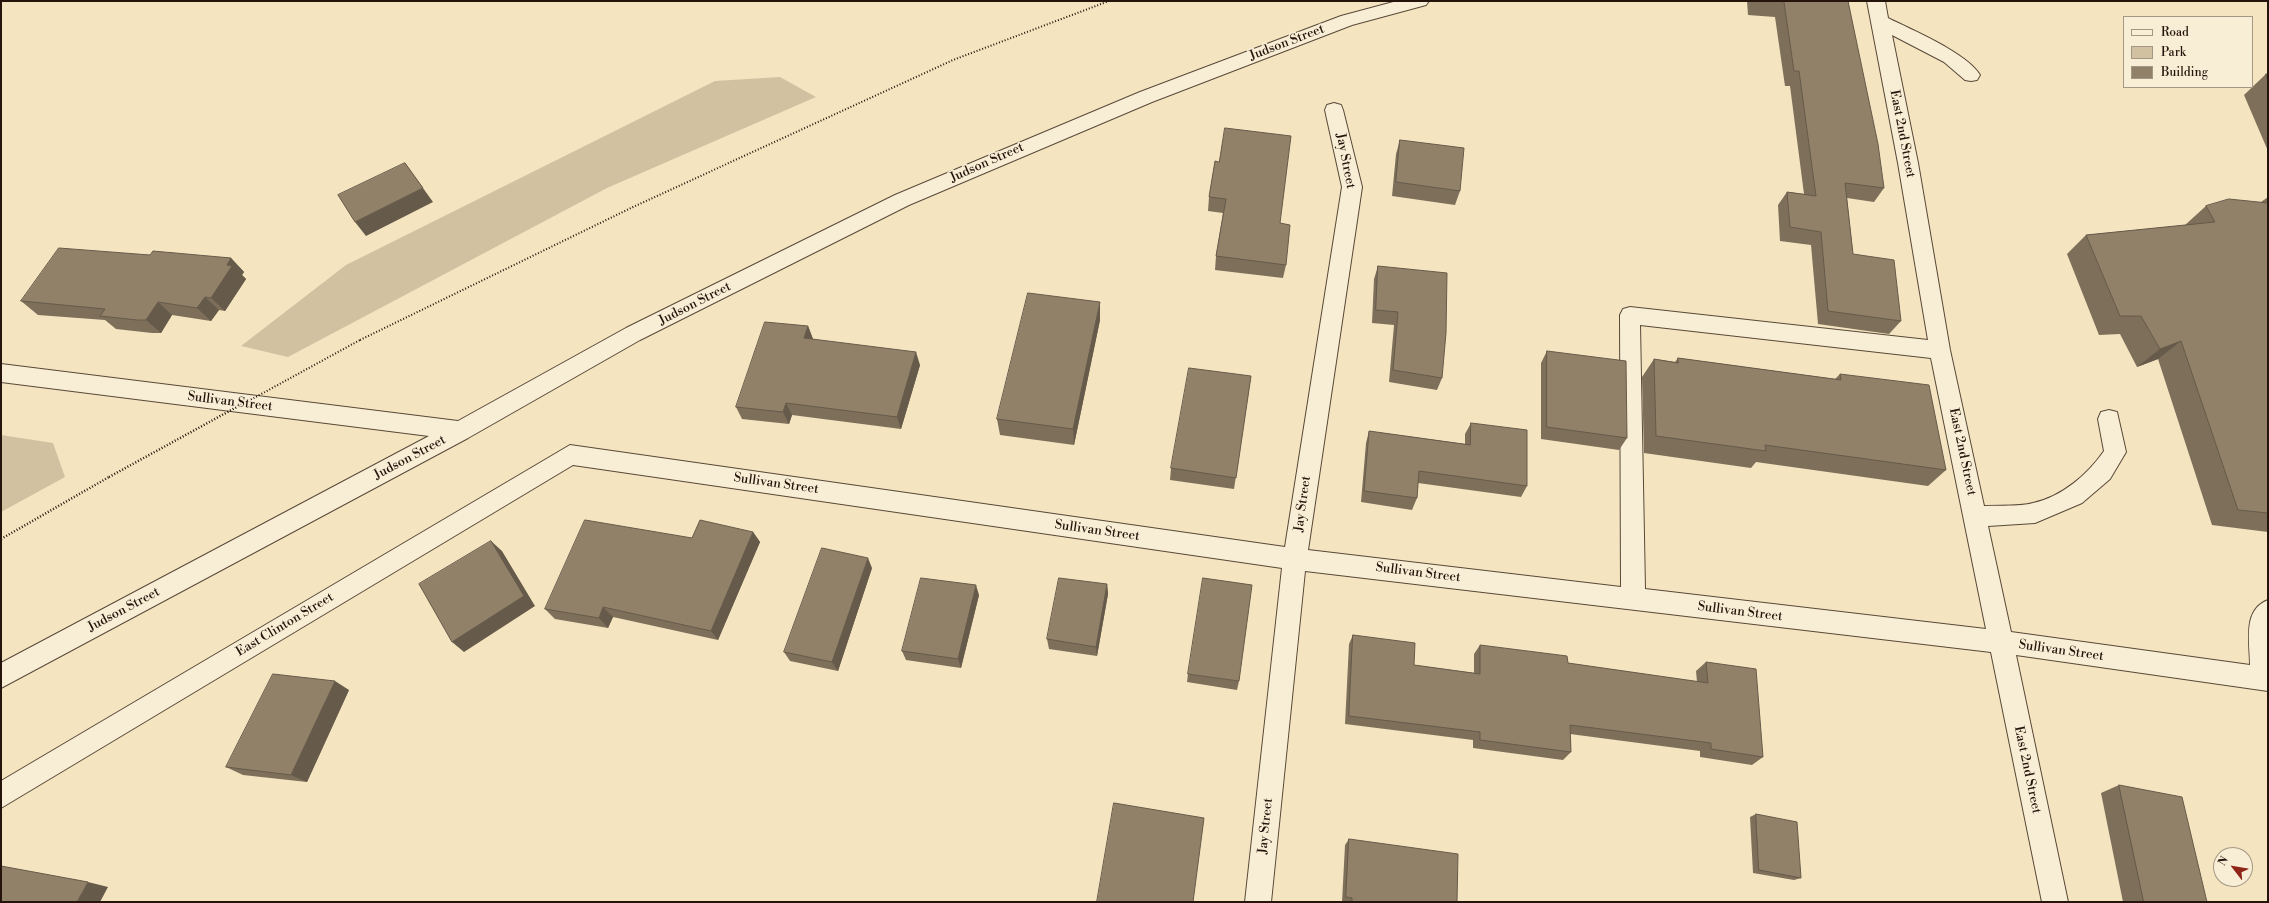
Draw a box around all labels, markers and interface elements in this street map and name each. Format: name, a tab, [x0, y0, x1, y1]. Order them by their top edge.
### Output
legend	[2123, 16, 2253, 88]
street label: Judson Street	[1247, 22, 1327, 64]
text: Road	[2161, 25, 2189, 40]
text: Park	[2161, 45, 2186, 60]
text: Building	[2161, 65, 2208, 80]
street label: East 2nd Street	[1886, 89, 1918, 179]
street label: Jay Street	[1332, 132, 1358, 190]
street label: Judson Street	[948, 140, 1026, 186]
street label: Judson Street	[656, 279, 734, 329]
street label: Sullivan Street	[187, 389, 273, 415]
street label: East 2nd Street	[1945, 407, 1979, 497]
street label: Judson Street	[371, 433, 449, 483]
street label: Sullivan Street	[733, 470, 819, 498]
street label: Jay Street	[1291, 475, 1315, 533]
street label: Sullivan Street	[1054, 517, 1140, 545]
street label: Sullivan Street	[1375, 560, 1461, 586]
street label: Judson Street	[85, 585, 163, 635]
street label: East Clinton Street	[233, 590, 337, 660]
street label: Sullivan Street	[1697, 599, 1783, 625]
street label: Sullivan Street	[2018, 637, 2104, 665]
street label: East 2nd Street	[2010, 725, 2044, 815]
street label: Jay Street	[1255, 797, 1277, 855]
north arrow	[2213, 847, 2253, 887]
text: N	[2215, 854, 2232, 869]

